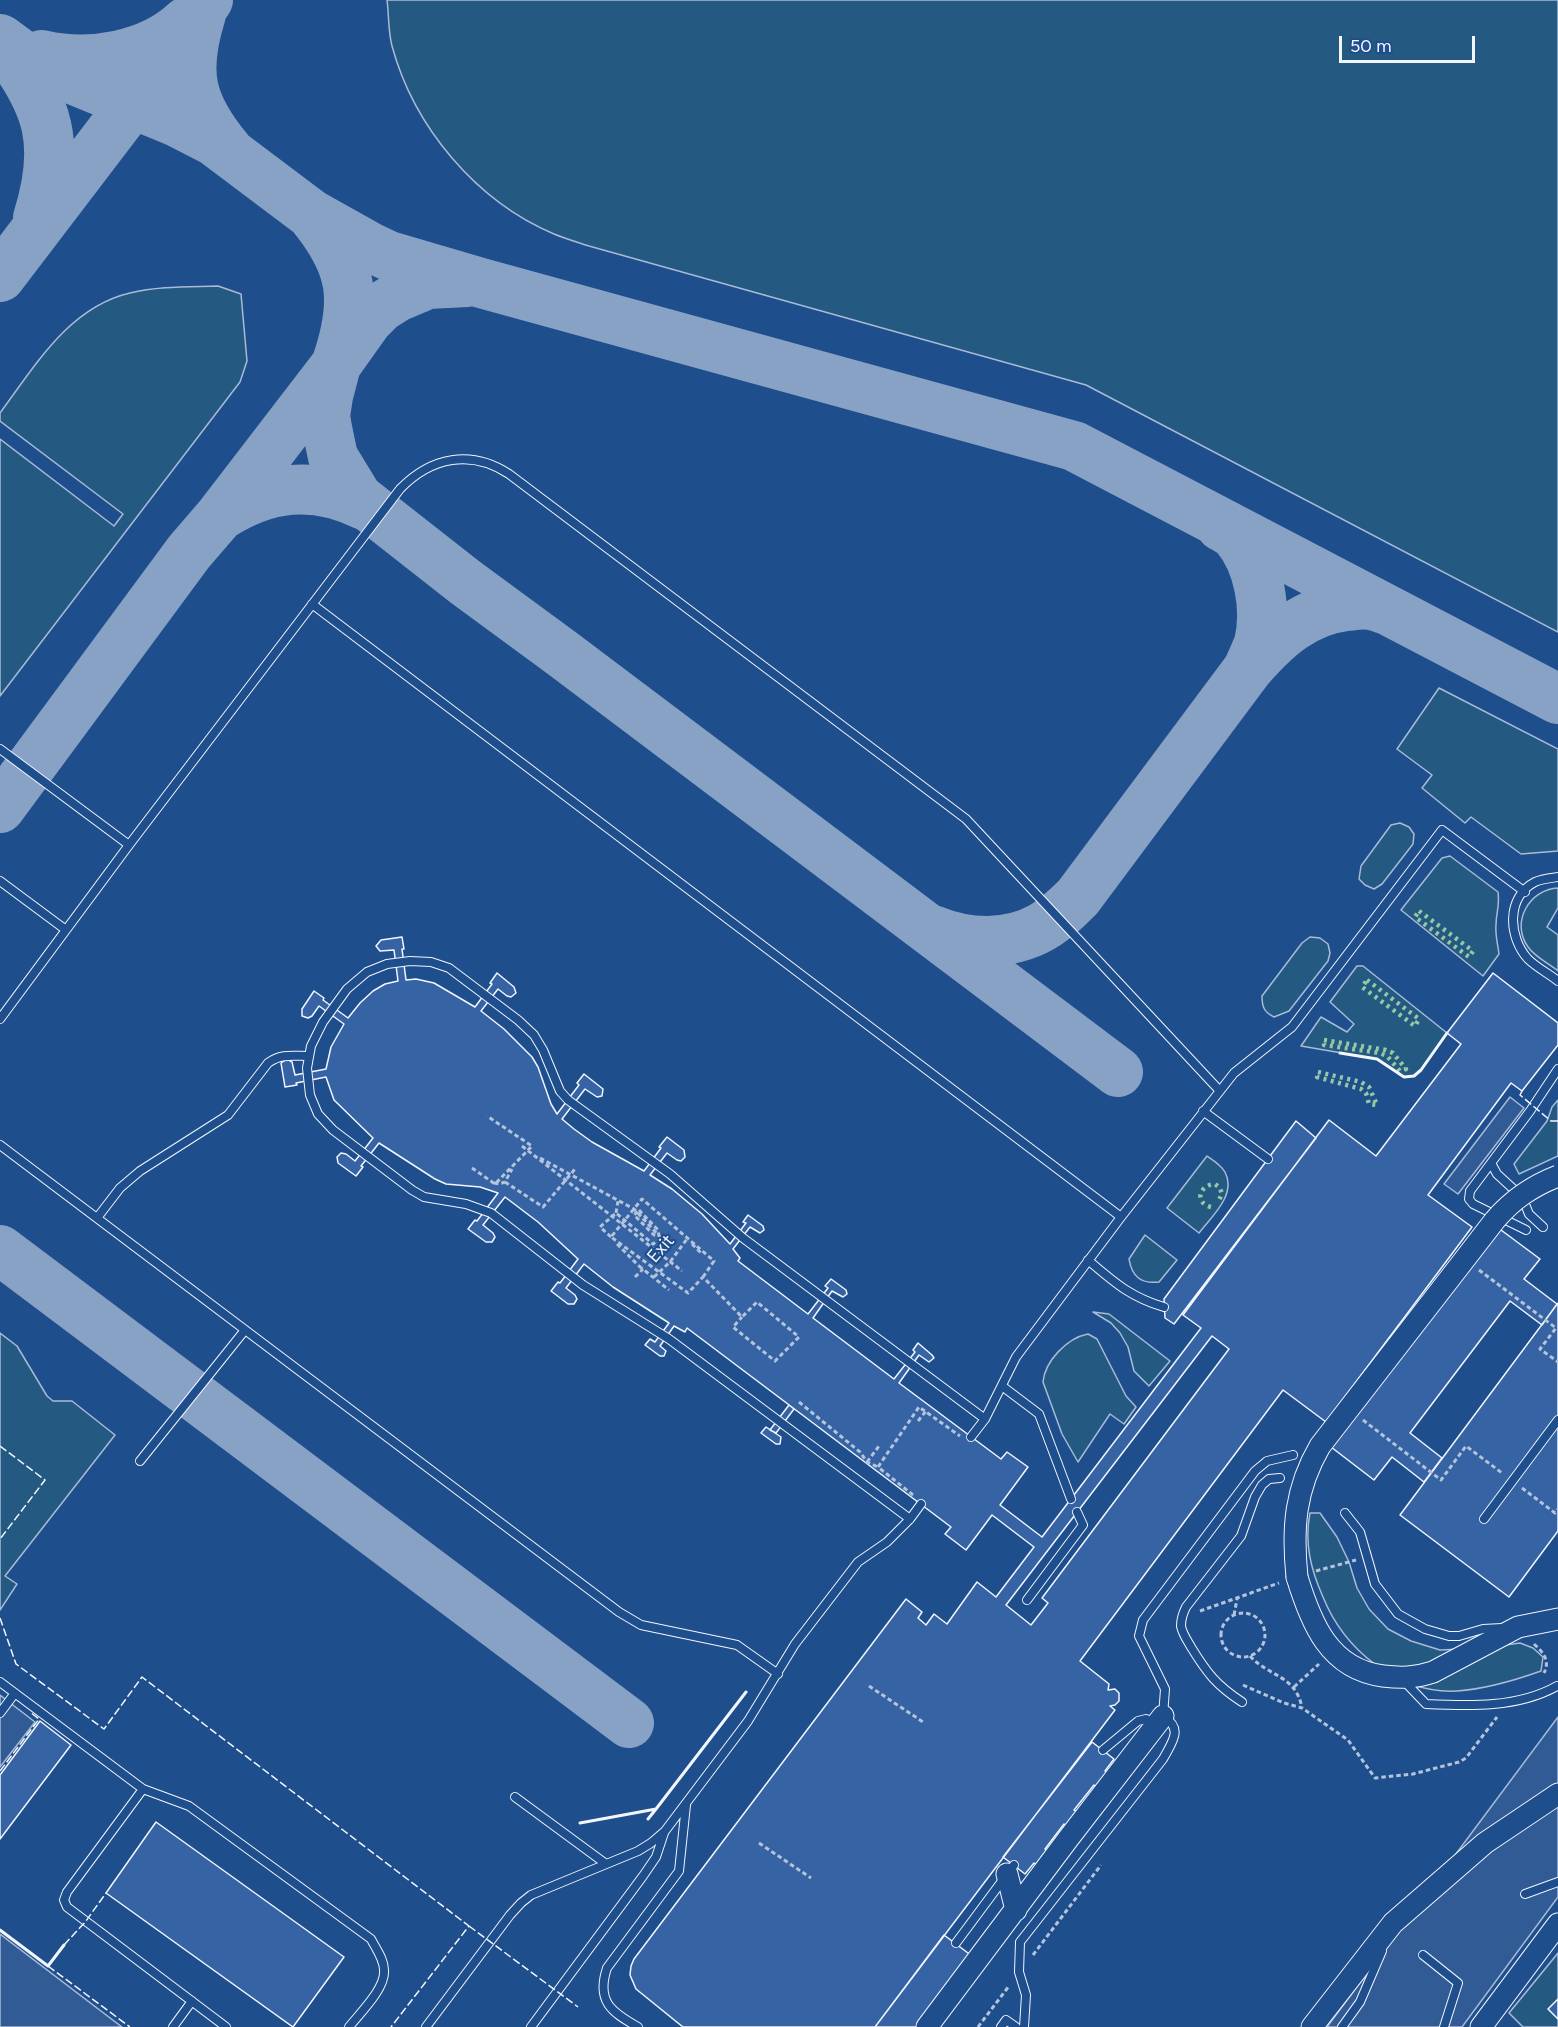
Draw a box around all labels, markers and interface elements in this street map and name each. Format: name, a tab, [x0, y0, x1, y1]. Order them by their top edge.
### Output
scale bar	[1342, 24, 1478, 62]
text: 50 m	[1350, 35, 1392, 57]
street label: Exit	[643, 1231, 679, 1267]

